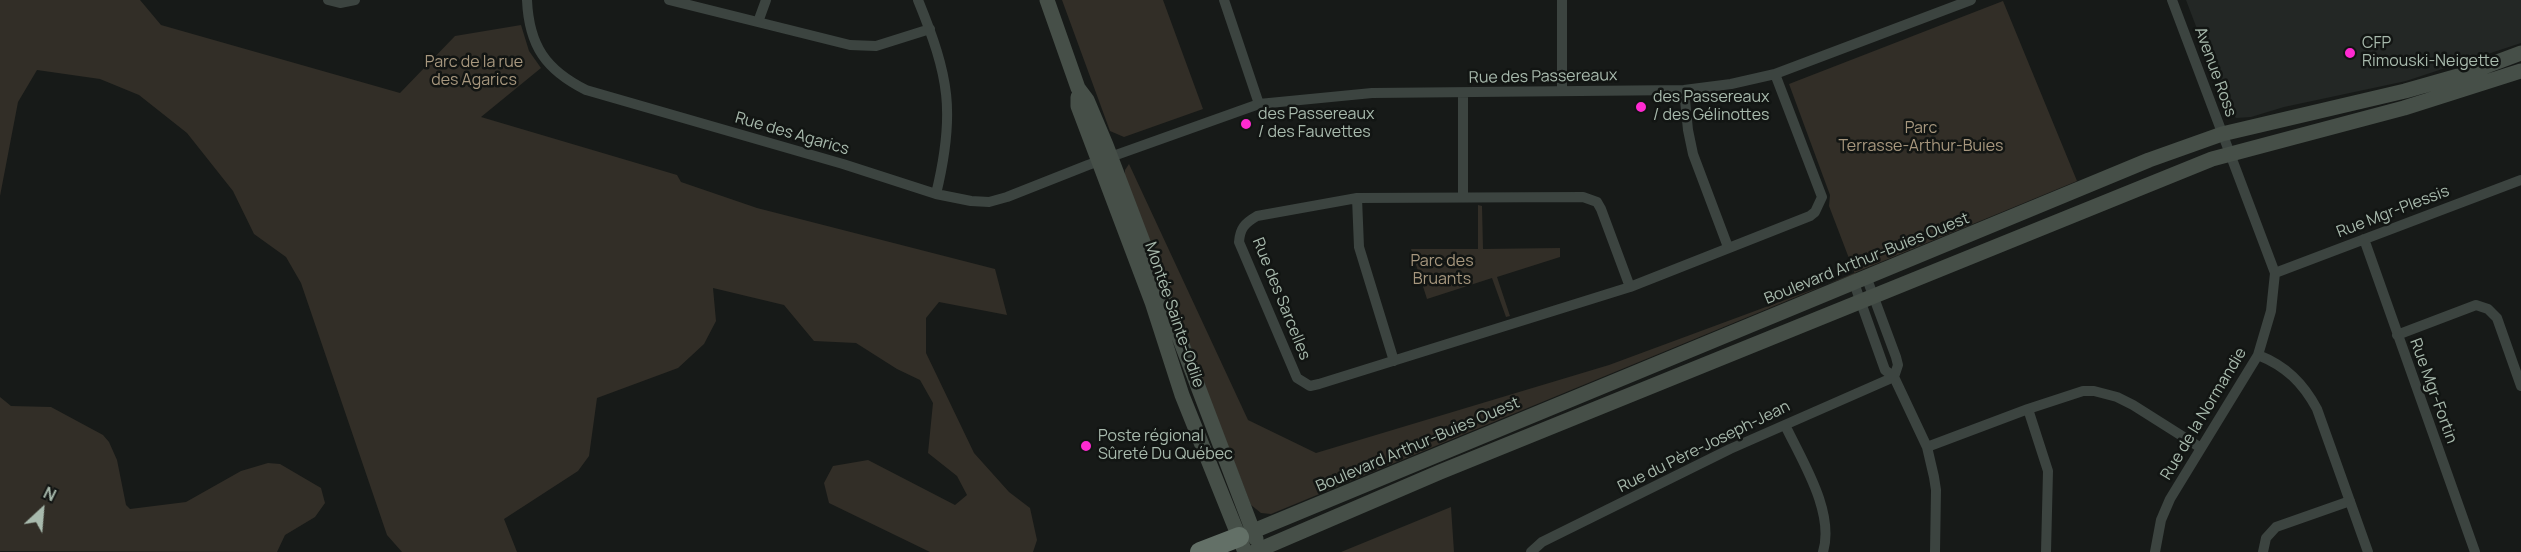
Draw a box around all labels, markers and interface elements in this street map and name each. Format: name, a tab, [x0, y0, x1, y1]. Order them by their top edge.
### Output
street label: Avenue Ross	[2190, 24, 2240, 120]
place label: CFP Rimouski-Neigette	[2362, 34, 2499, 72]
marker: CFP Rimouski-Neigette	[2343, 46, 2357, 60]
park label: Parc de la rue des Agarics	[425, 53, 523, 91]
street label: Rue des Passereaux	[1469, 66, 1617, 88]
place label: des Passereaux / des Gélinottes	[1653, 88, 1769, 126]
marker: des Passereaux / des Gélinottes	[1634, 100, 1648, 114]
place label: des Passereaux / des Fauvettes	[1258, 105, 1374, 143]
street label: Rue des Agarics	[733, 109, 851, 159]
marker: des Passereaux / des Fauvettes	[1239, 117, 1253, 131]
park label: Parc Terrasse-Arthur-Buies	[1839, 119, 2003, 157]
street label: Rue Mgr-Plessis	[2334, 182, 2452, 242]
street label: Boulevard Arthur-Buies Ouest	[1762, 209, 1972, 309]
street label: Rue des Sarcelles	[1248, 235, 1314, 363]
street label: Montée Sainte-Odile	[1140, 240, 1208, 390]
park label: Parc des Bruants	[1410, 252, 1474, 290]
street label: Rue Mgr-Fortin	[2405, 336, 2461, 446]
street label: Rue de la Normandie	[2157, 344, 2251, 484]
street label: Boulevard Arthur-Buies Ouest	[1313, 393, 1523, 497]
street label: Rue du Père-Joseph-Jean	[1615, 397, 1793, 497]
place label: Poste régional Sûreté Du Québec	[1098, 427, 1233, 465]
marker: Poste régional Sûreté Du Québec	[1079, 439, 1093, 453]
north arrow	[12, 480, 72, 540]
text: N	[40, 481, 60, 506]

